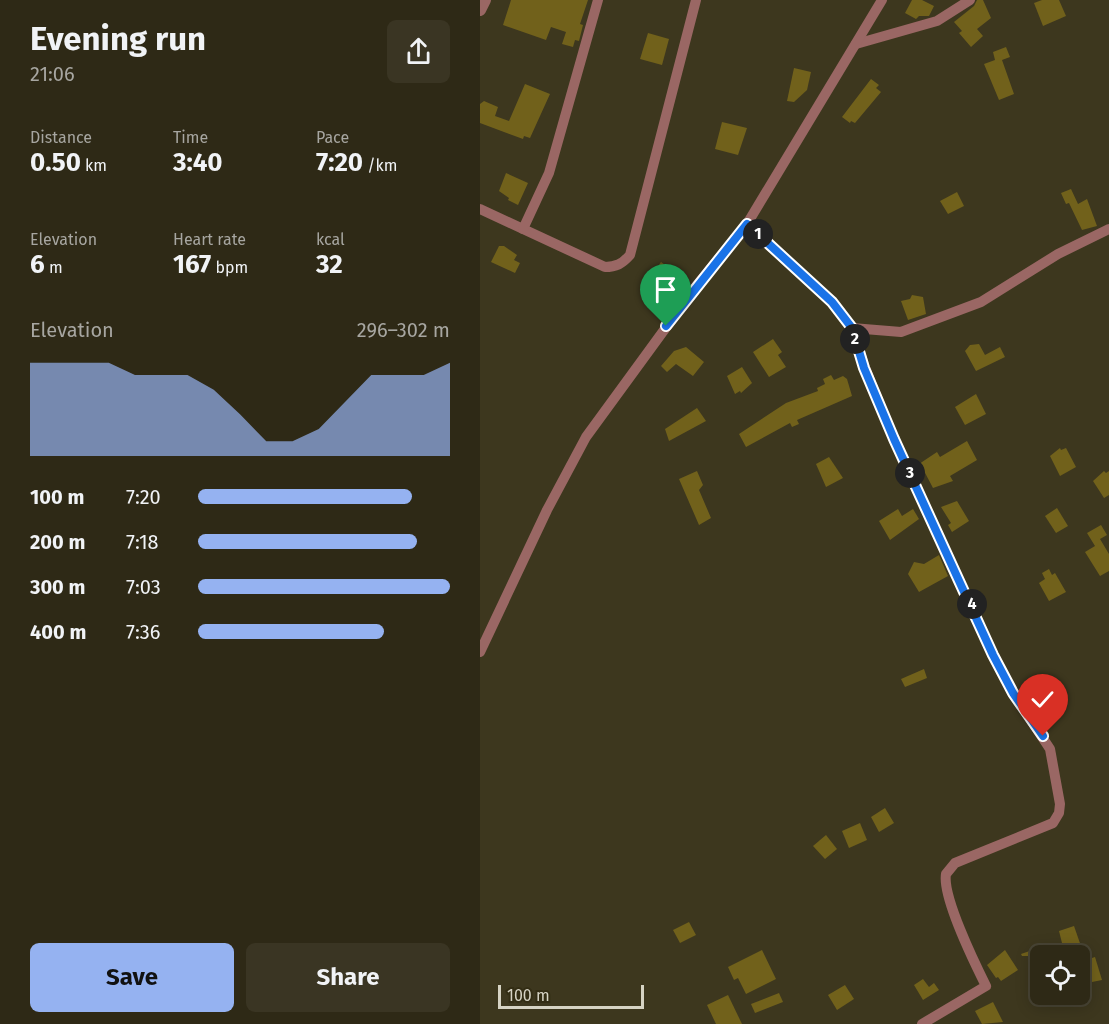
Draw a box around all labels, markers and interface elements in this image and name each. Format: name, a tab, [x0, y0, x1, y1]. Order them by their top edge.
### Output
text: Evening run	[30, 19, 206, 59]
button: share	[387, 20, 450, 83]
text: 21:06	[30, 62, 75, 86]
text: Distance	[30, 128, 92, 147]
text: Time	[173, 128, 208, 147]
text: Pace	[316, 128, 349, 147]
text: 0.50	[30, 147, 81, 178]
text: 3:40	[173, 147, 223, 178]
text: 7:20	[316, 147, 363, 178]
text: km	[81, 156, 107, 175]
text: /km	[363, 156, 398, 175]
pin: 1	[743, 219, 773, 249]
text: 1	[754, 224, 762, 243]
text: Elevation	[30, 230, 97, 249]
text: Heart rate	[173, 230, 246, 249]
text: kcal	[316, 230, 345, 249]
text: 6	[30, 249, 45, 280]
text: 167	[173, 249, 211, 280]
text: 32	[316, 249, 343, 280]
text: m	[45, 258, 63, 277]
text: bpm	[211, 258, 248, 277]
pin	[640, 264, 691, 326]
icon: arrive	[649, 273, 682, 306]
text: Elevation	[30, 318, 114, 342]
text: 296–302 m	[357, 318, 450, 342]
pin: 2	[840, 324, 870, 354]
text: 2	[851, 329, 859, 348]
pin: 3	[895, 458, 925, 488]
text: 3	[906, 463, 914, 482]
text: 100 m	[30, 485, 84, 509]
text: 7:20	[126, 485, 161, 509]
text: 200 m	[30, 530, 85, 554]
text: 7:18	[126, 530, 159, 554]
text: 300 m	[30, 575, 85, 599]
text: 7:03	[126, 575, 161, 599]
pin: 4	[957, 589, 987, 619]
text: 4	[967, 594, 977, 613]
text: 400 m	[30, 620, 86, 644]
text: 7:36	[126, 620, 161, 644]
pin	[1017, 674, 1068, 736]
icon: check	[1026, 683, 1059, 716]
button: Save	[30, 943, 234, 1012]
button: Share	[246, 943, 450, 1012]
map controls	[1030, 945, 1090, 1005]
button: locate	[1030, 945, 1090, 1005]
scale bar	[498, 982, 644, 1010]
text: 100 m	[507, 986, 550, 1005]

